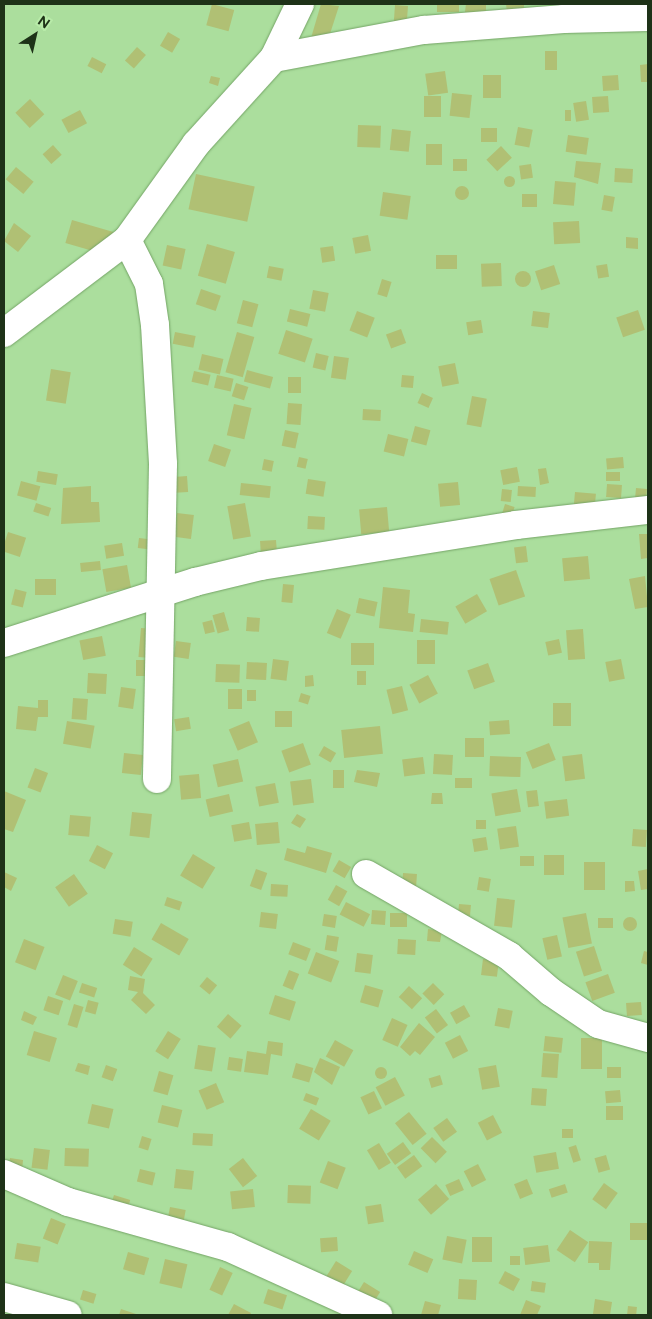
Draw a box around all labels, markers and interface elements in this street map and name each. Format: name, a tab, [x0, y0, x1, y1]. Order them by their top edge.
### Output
north arrow	[10, 10, 60, 60]
text: N	[35, 12, 53, 32]

